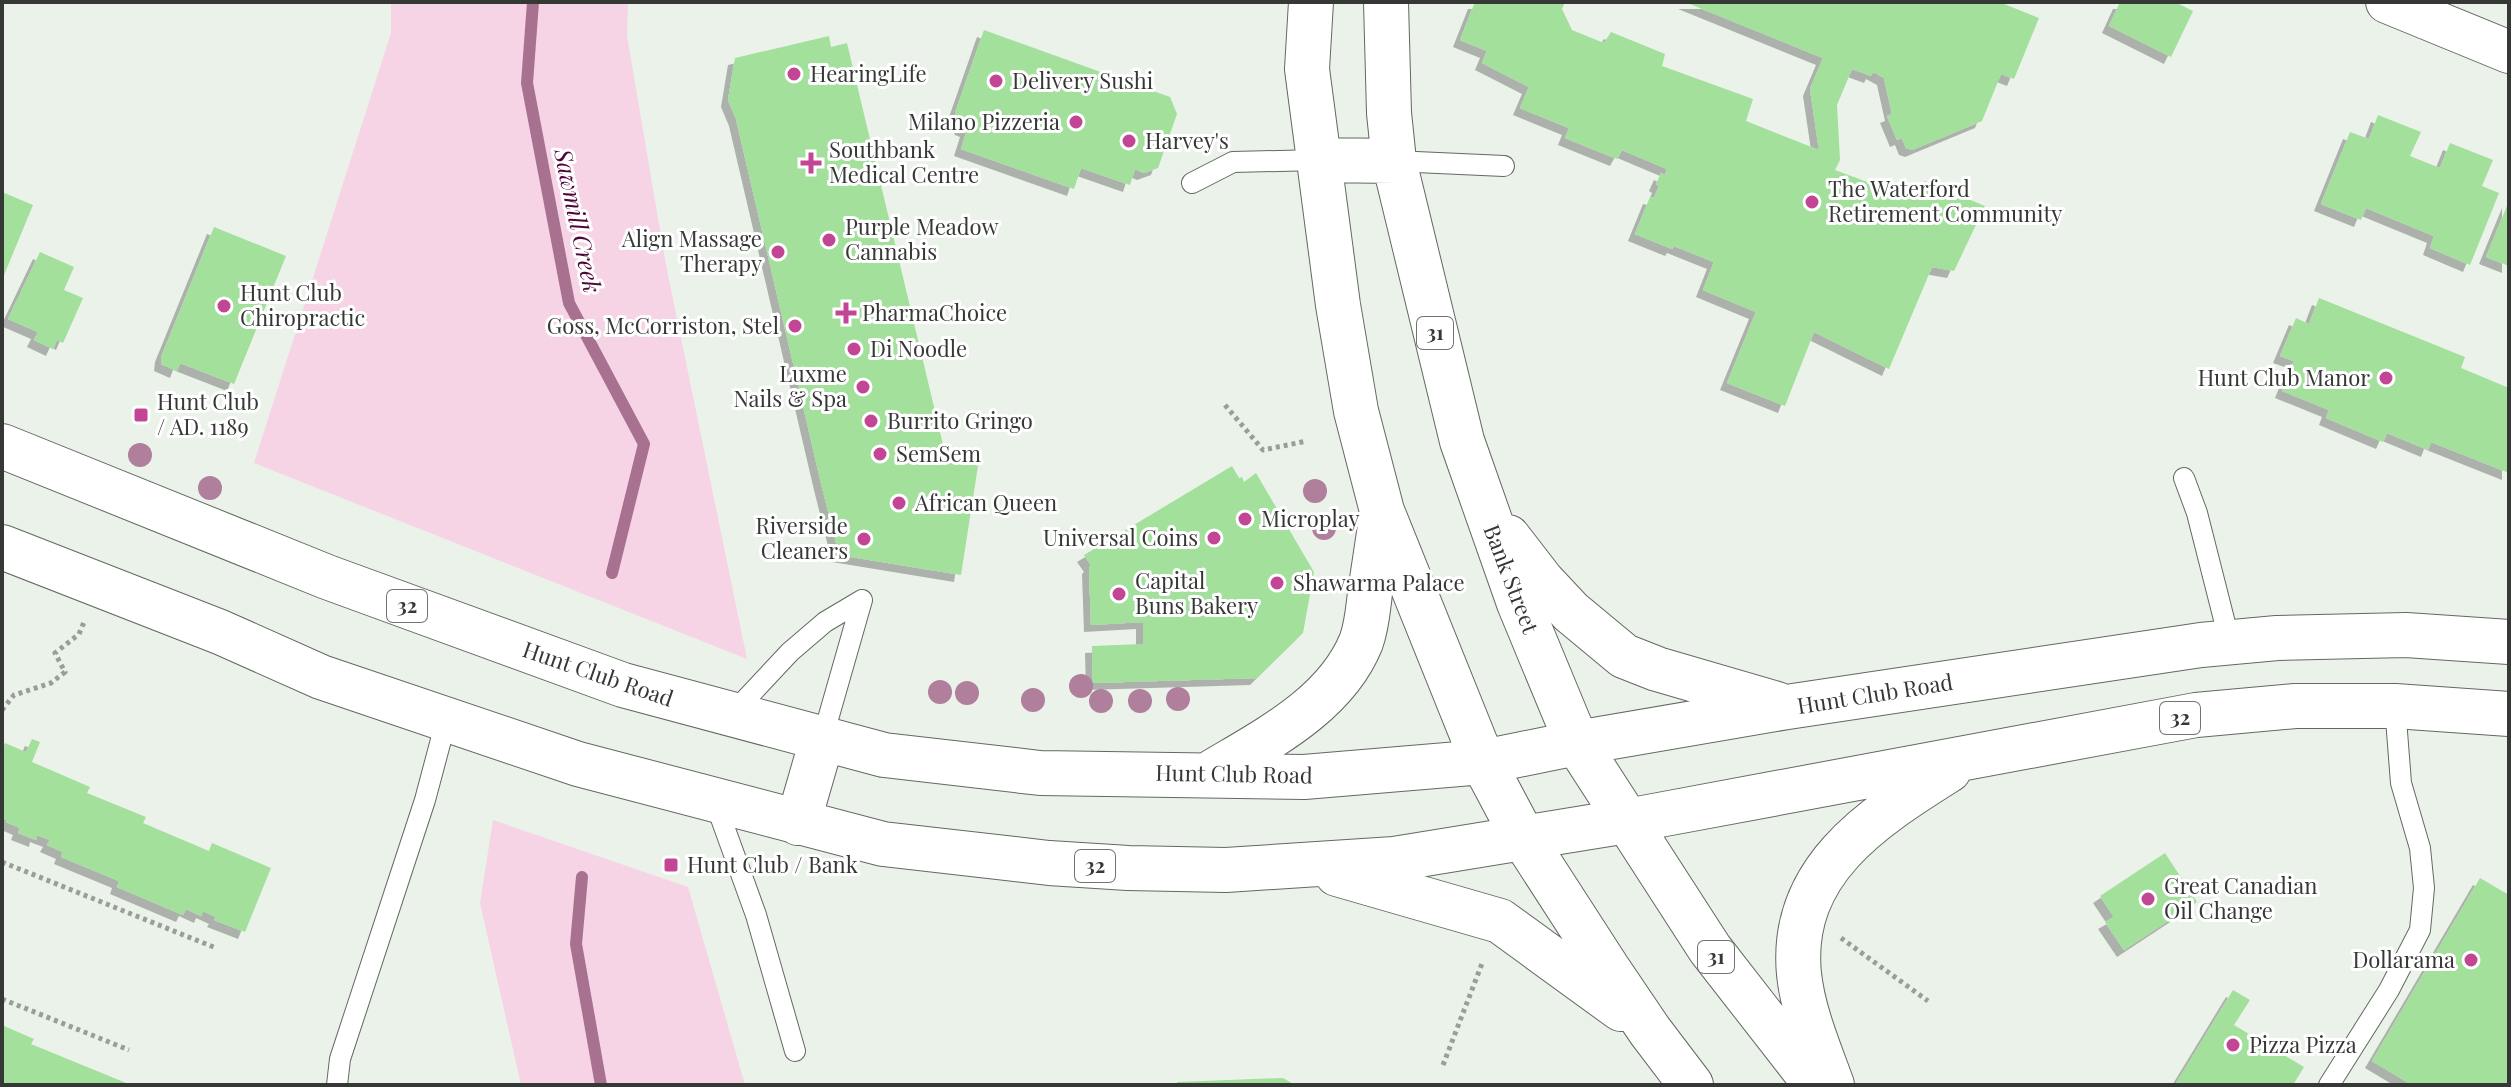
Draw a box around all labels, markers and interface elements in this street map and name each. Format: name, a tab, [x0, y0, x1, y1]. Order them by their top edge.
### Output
place label: HearingLife	[810, 58, 927, 88]
marker: HearingLife	[785, 65, 803, 83]
place label: Delivery Sushi	[1012, 65, 1153, 95]
marker: Delivery Sushi	[987, 72, 1005, 90]
place label: Milano Pizzeria	[908, 106, 1060, 136]
marker: Milano Pizzeria	[1067, 113, 1085, 131]
place label: Harvey's	[1145, 125, 1229, 155]
marker: Harvey's	[1120, 132, 1138, 150]
place label: Southbank Medical Centre	[829, 134, 979, 189]
water label: Sawmill Creek	[548, 145, 610, 296]
marker: Southbank Medical Centre	[800, 152, 822, 174]
place label: The Waterford Retirement Community	[1828, 173, 2062, 228]
marker: The Waterford Retirement Community	[1803, 193, 1821, 211]
place label: Purple Meadow Cannabis	[845, 211, 998, 266]
place label: Align Massage Therapy	[621, 223, 762, 278]
marker: Purple Meadow Cannabis	[820, 231, 838, 249]
marker: Align Massage Therapy	[769, 243, 787, 261]
place label: Hunt Club Chiropractic	[240, 277, 365, 332]
marker: Hunt Club Chiropractic	[215, 297, 233, 315]
place label: PharmaChoice	[862, 297, 1007, 327]
marker: PharmaChoice	[837, 304, 855, 322]
place label: Goss, McCorriston, Stel	[547, 310, 779, 340]
marker: Goss, McCorriston, Stel	[786, 317, 804, 335]
road number: 31	[1417, 317, 1453, 349]
place label: Di Noodle	[870, 333, 967, 363]
marker: Di Noodle	[845, 340, 863, 358]
place label: Luxme Nails & Spa	[733, 358, 847, 413]
place label: Hunt Club Manor	[2198, 362, 2370, 392]
marker: Hunt Club Manor	[2377, 369, 2395, 387]
marker: Luxme Nails & Spa	[854, 378, 872, 396]
place label: Hunt Club / AD. 1189	[157, 386, 259, 441]
place label: Burrito Gringo	[887, 405, 1033, 435]
marker: Hunt Club / AD. 1189	[132, 406, 150, 424]
marker: Burrito Gringo	[862, 412, 880, 430]
place label: SemSem	[896, 438, 982, 468]
marker: SemSem	[871, 445, 889, 463]
place label: African Queen	[914, 487, 1057, 517]
marker: African Queen	[890, 494, 908, 512]
place label: Microplay	[1261, 503, 1360, 533]
place label: Riverside Cleaners	[756, 510, 848, 565]
marker: Microplay	[1236, 510, 1254, 528]
street label: Bank Street	[1477, 520, 1547, 638]
place label: Universal Coins	[1043, 522, 1198, 552]
marker: Universal Coins	[1205, 529, 1223, 547]
marker: Riverside Cleaners	[855, 530, 873, 548]
place label: Capital Buns Bakery	[1135, 565, 1258, 620]
place label: Shawarma Palace	[1293, 567, 1465, 597]
marker: Shawarma Palace	[1268, 574, 1286, 592]
marker: Capital Buns Bakery	[1110, 585, 1128, 603]
road number: 32	[387, 590, 427, 622]
street label: Hunt Club Road	[519, 633, 678, 713]
street label: Hunt Club Road	[1795, 666, 1955, 720]
road number: 32	[2160, 702, 2200, 734]
street label: Hunt Club Road	[1155, 757, 1313, 789]
place label: Hunt Club / Bank	[687, 849, 858, 879]
road number: 32	[1075, 850, 1115, 882]
marker: Hunt Club / Bank	[662, 856, 680, 874]
place label: Great Canadian Oil Change	[2164, 870, 2317, 925]
marker: Great Canadian Oil Change	[2139, 890, 2157, 908]
road number: 31	[1698, 941, 1734, 973]
place label: Dollarama	[2352, 944, 2455, 974]
marker: Dollarama	[2462, 951, 2480, 969]
place label: Pizza Pizza	[2249, 1029, 2357, 1059]
marker: Pizza Pizza	[2224, 1036, 2242, 1054]

